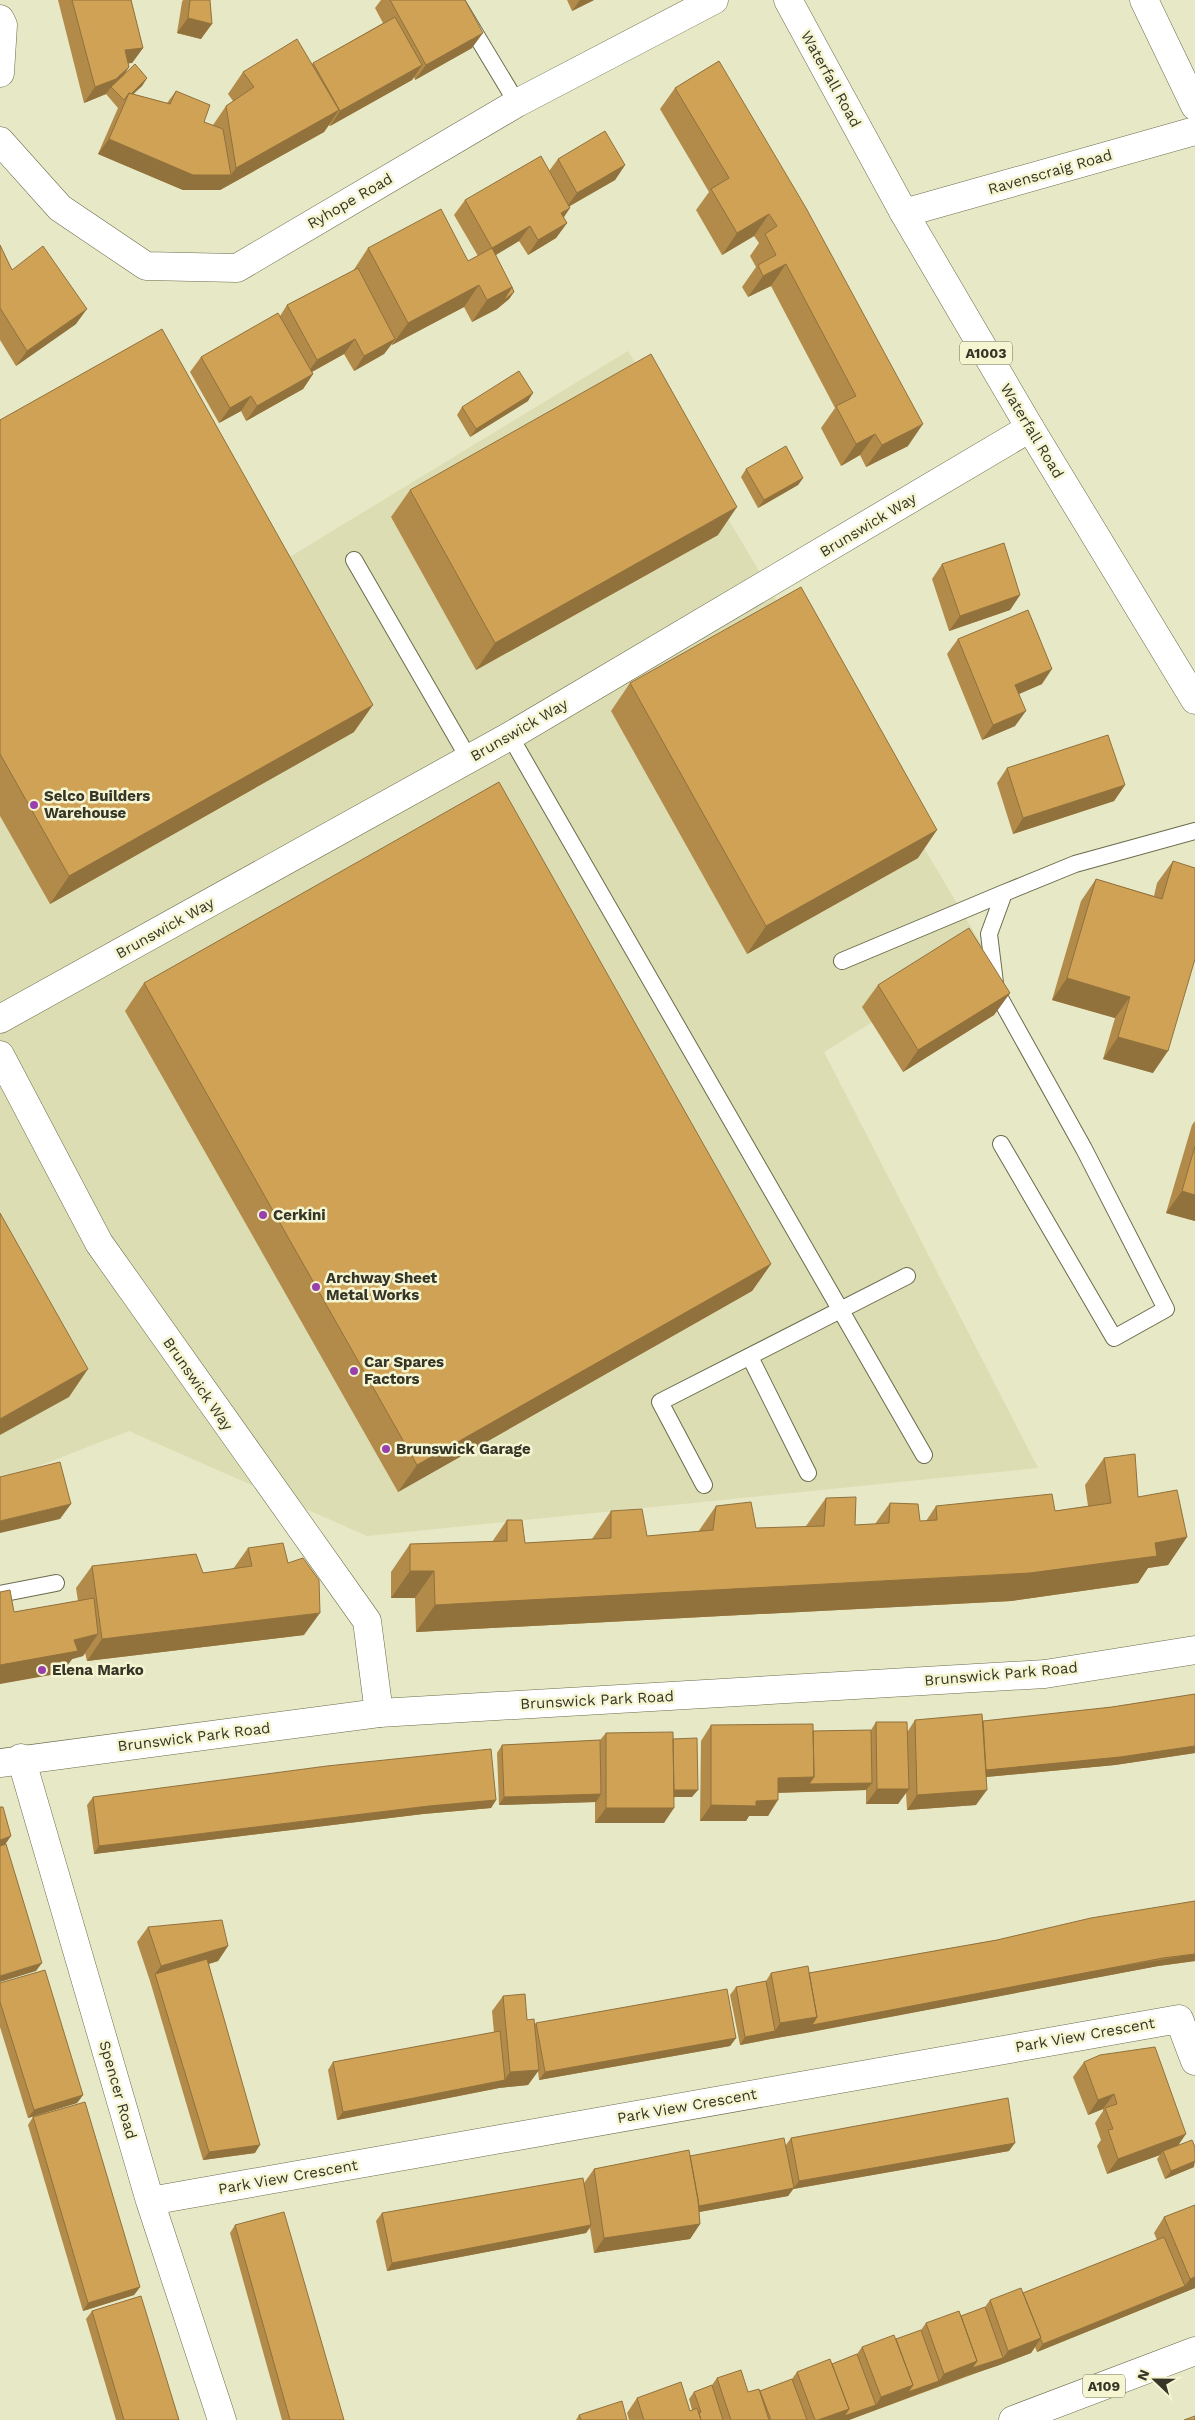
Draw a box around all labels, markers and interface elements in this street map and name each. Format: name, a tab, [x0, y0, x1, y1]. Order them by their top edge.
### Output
street label: Waterfall Road	[797, 28, 865, 130]
street label: Ravenscraig Road	[986, 146, 1114, 198]
street label: Ryhope Road	[304, 169, 396, 233]
road number: A1003	[960, 342, 1012, 364]
street label: Waterfall Road	[997, 380, 1067, 482]
street label: Brunswick Way	[816, 489, 920, 561]
street label: Brunswick Way	[467, 695, 571, 765]
place label: Selco Builders Warehouse	[44, 787, 150, 822]
marker: Selco Builders Warehouse	[28, 799, 40, 811]
street label: Brunswick Way	[113, 893, 217, 962]
place label: Cerkini	[273, 1206, 326, 1224]
marker: Cerkini	[257, 1209, 269, 1221]
place label: Archway Sheet Metal Works	[326, 1269, 438, 1304]
marker: Archway Sheet Metal Works	[310, 1281, 322, 1293]
street label: Brunswick Way	[159, 1334, 237, 1434]
place label: Car Spares Factors	[364, 1353, 444, 1388]
marker: Car Spares Factors	[348, 1365, 360, 1377]
place label: Brunswick Garage	[396, 1440, 531, 1458]
marker: Brunswick Garage	[380, 1443, 392, 1455]
street label: Brunswick Park Road	[924, 1658, 1078, 1690]
place label: Elena Marko	[52, 1661, 144, 1679]
marker: Elena Marko	[36, 1664, 48, 1676]
street label: Brunswick Park Road	[520, 1687, 674, 1713]
street label: Brunswick Park Road	[117, 1719, 271, 1755]
street label: Park View Crescent	[1014, 2014, 1157, 2056]
street label: Spencer Road	[95, 2039, 141, 2141]
street label: Park View Crescent	[616, 2085, 759, 2127]
street label: Park View Crescent	[217, 2156, 360, 2198]
north arrow	[1130, 2355, 1180, 2405]
text: N	[1134, 2367, 1152, 2383]
road number: A109	[1083, 2374, 1125, 2398]

